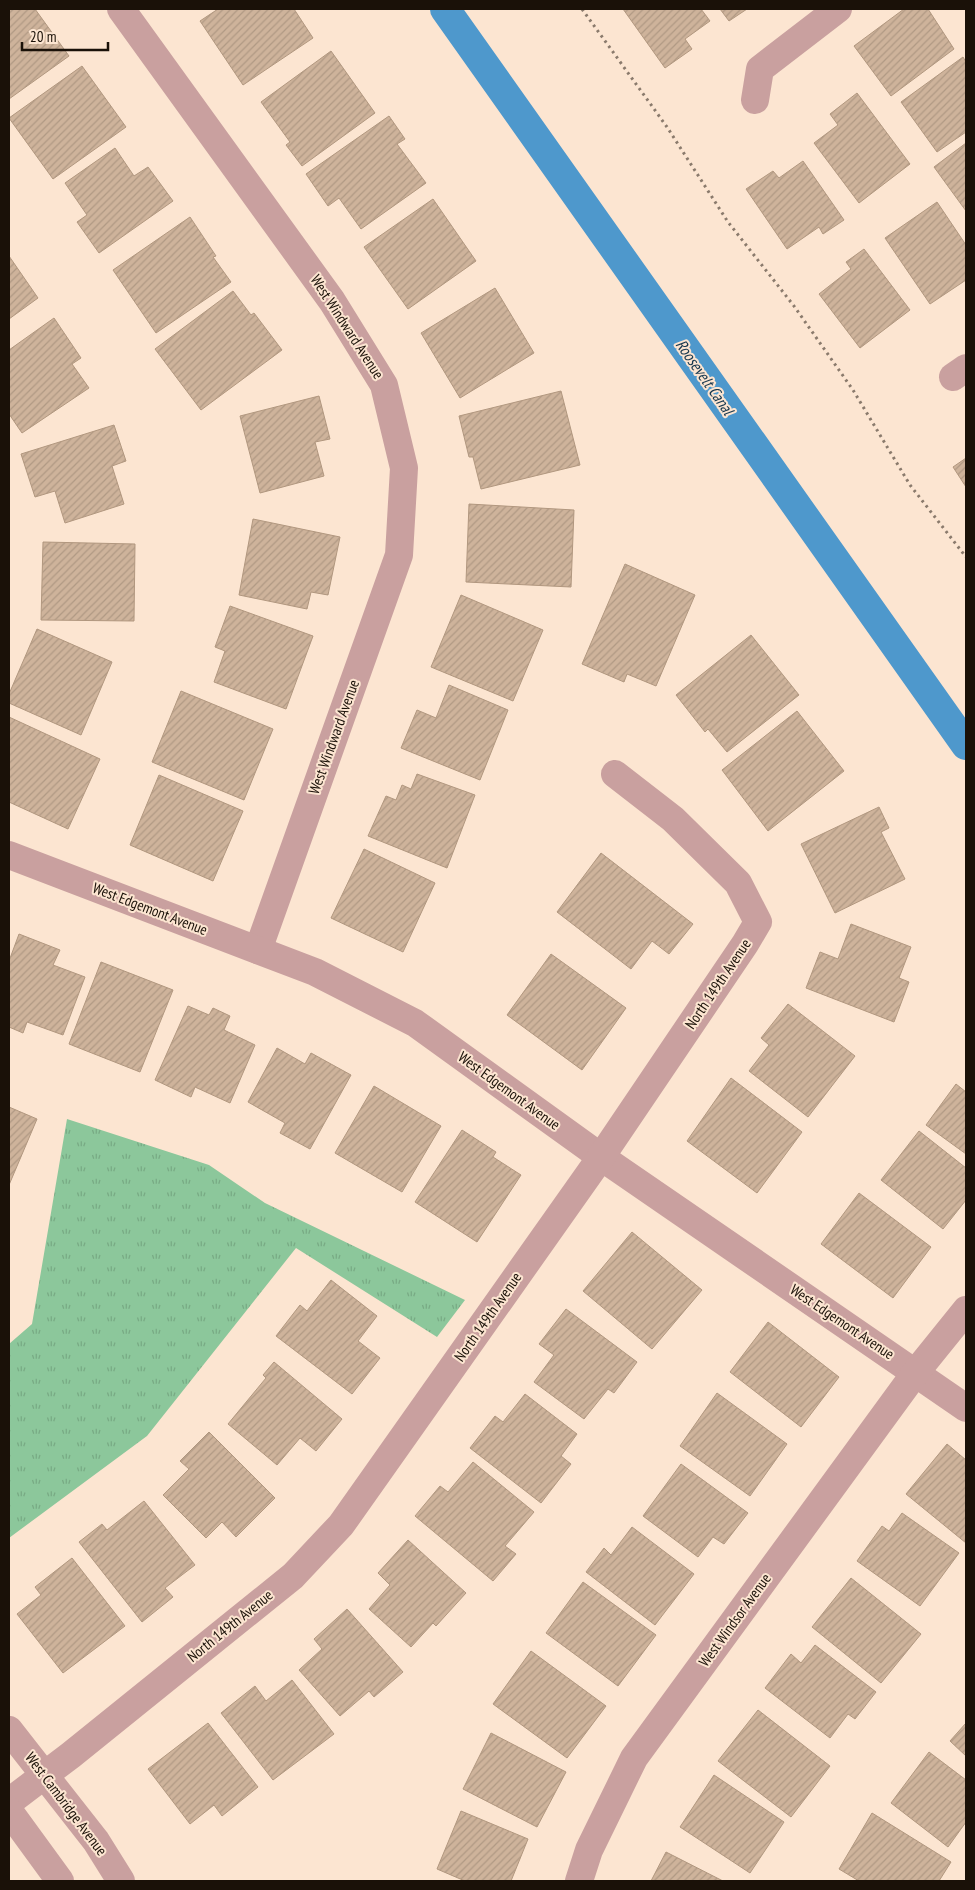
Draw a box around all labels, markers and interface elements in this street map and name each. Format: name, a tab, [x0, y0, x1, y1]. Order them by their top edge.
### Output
scale bar	[22, 20, 109, 52]
text: 20 m	[30, 27, 56, 46]
street label: West Windward Avenue	[307, 271, 388, 382]
water label: Roosevelt Canal	[672, 335, 739, 420]
street label: West Windward Avenue	[304, 677, 363, 797]
street label: West Edgemont Avenue	[90, 878, 210, 939]
street label: North 149th Avenue	[680, 935, 755, 1032]
street label: West Edgemont Avenue	[455, 1047, 564, 1134]
street label: North 149th Avenue	[450, 1268, 525, 1365]
street label: West Edgemont Avenue	[787, 1280, 898, 1363]
street label: West Windsor Avenue	[694, 1569, 775, 1670]
street label: North 149th Avenue	[183, 1585, 276, 1666]
street label: West Cambridge Avenue	[21, 1748, 111, 1859]

